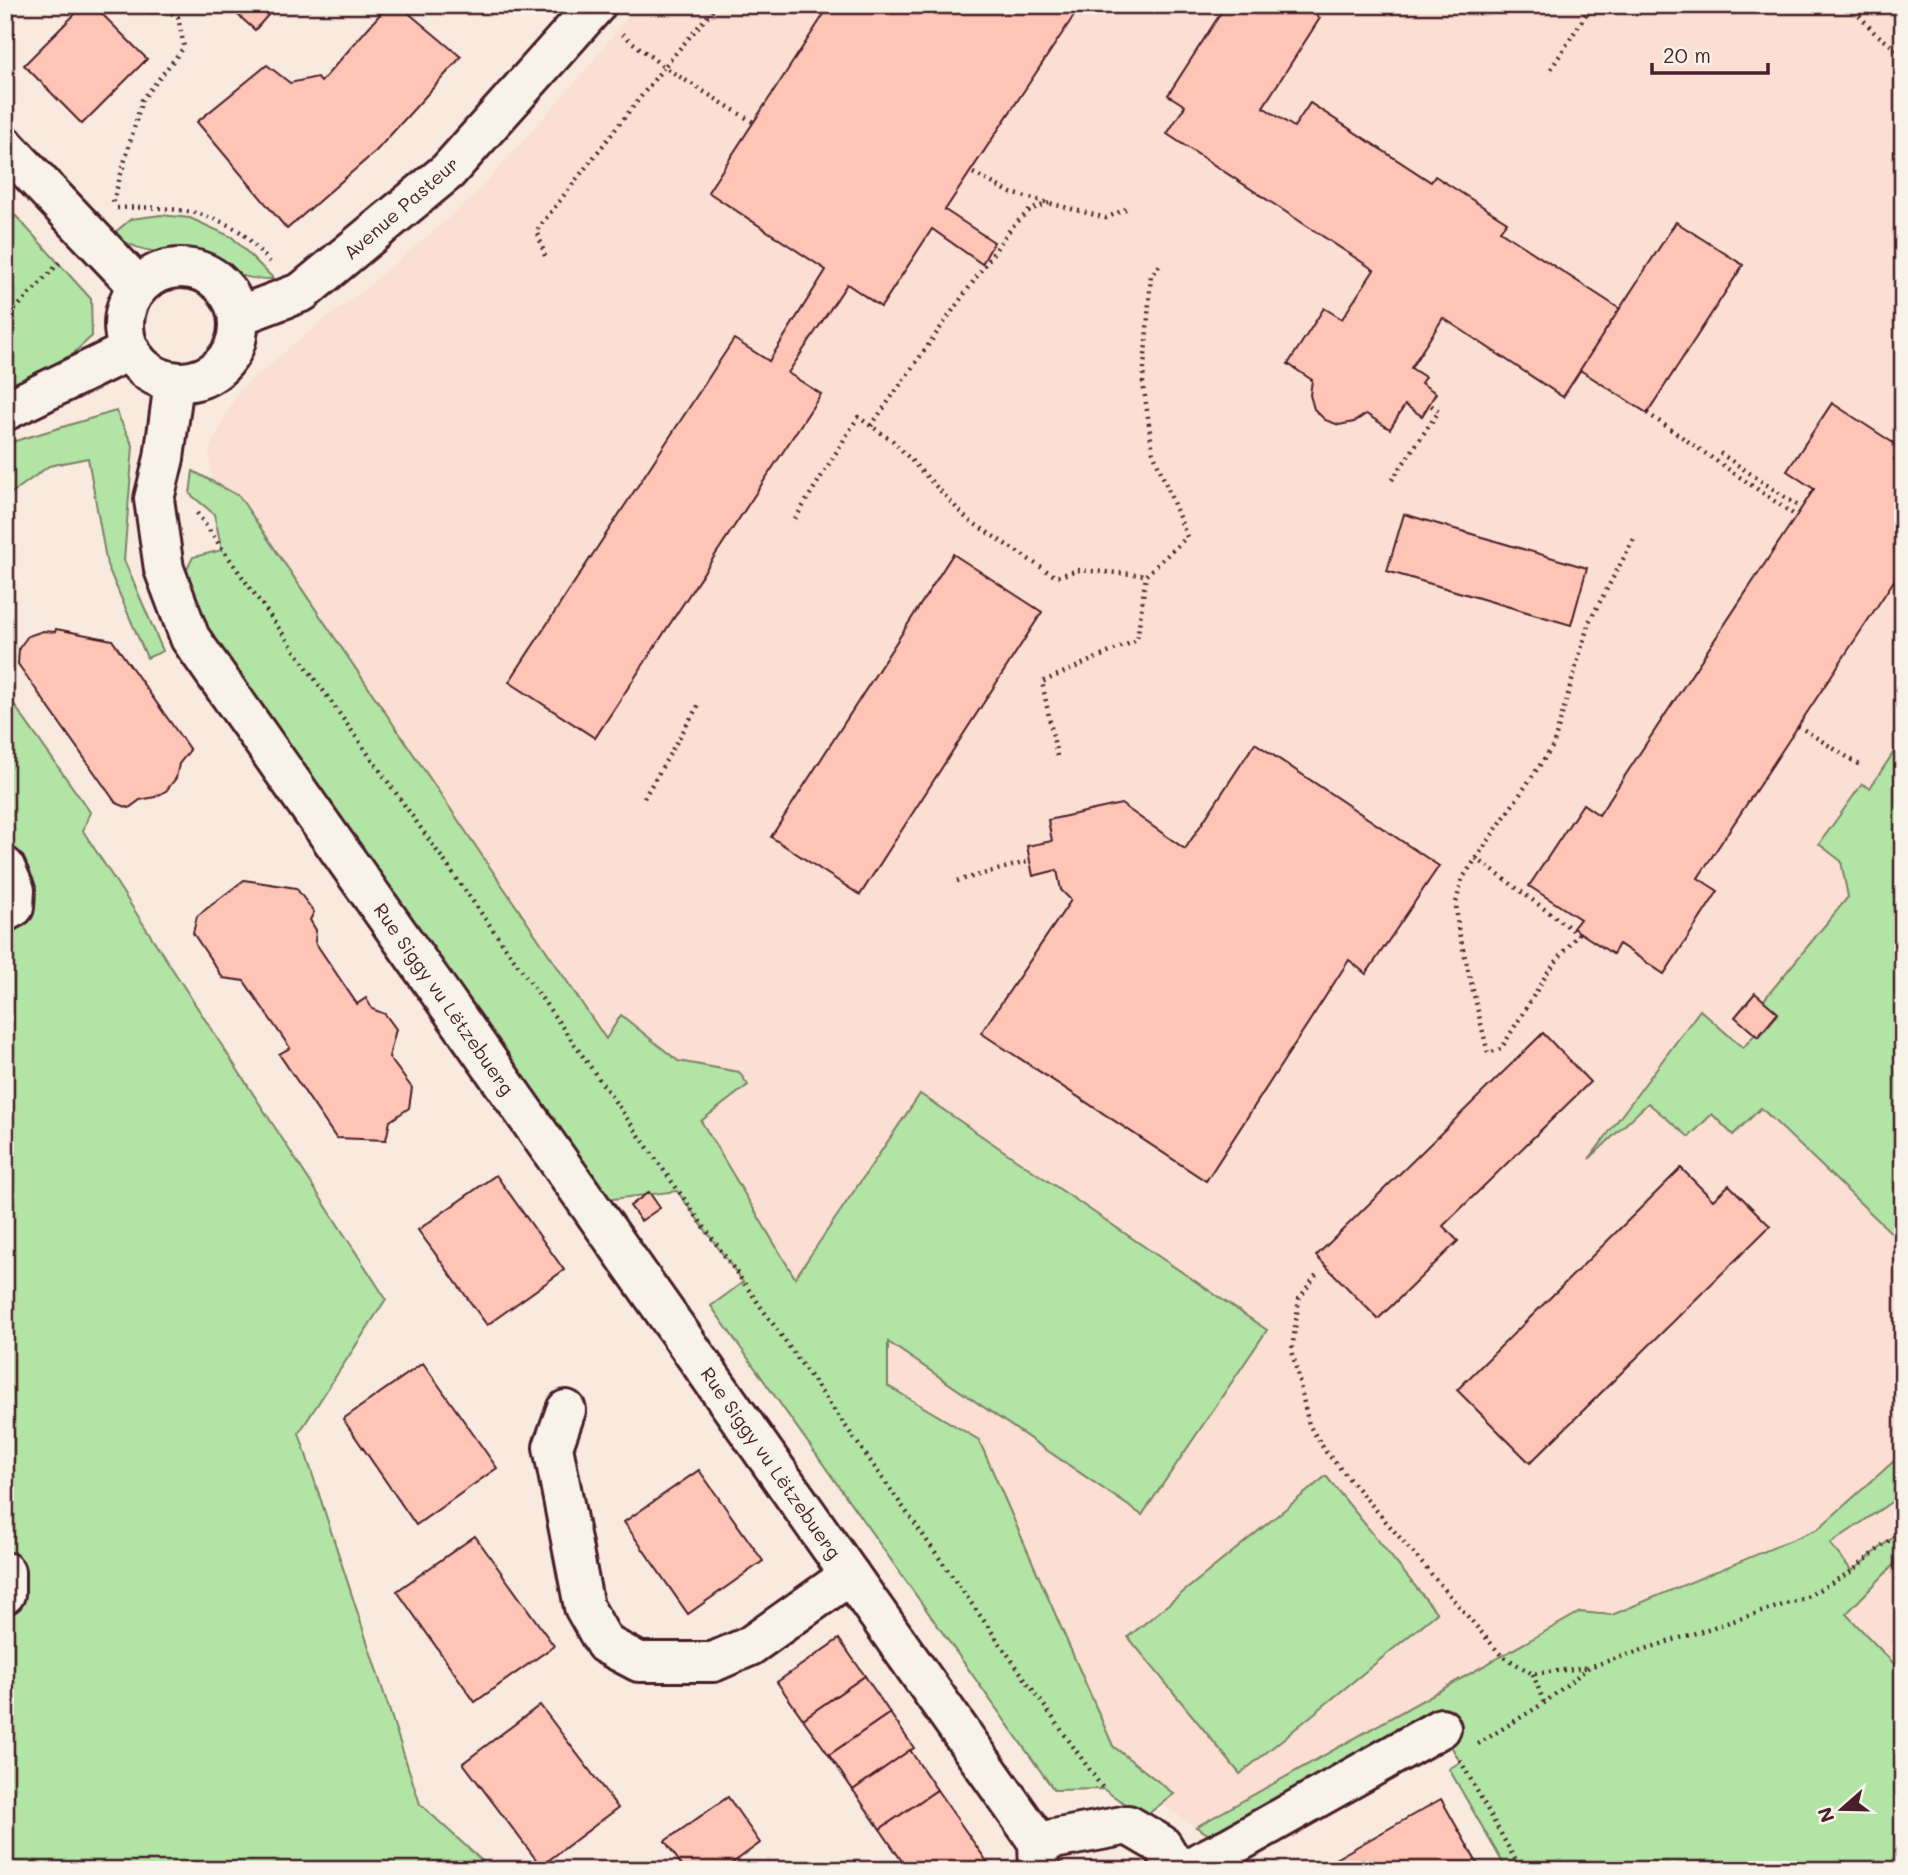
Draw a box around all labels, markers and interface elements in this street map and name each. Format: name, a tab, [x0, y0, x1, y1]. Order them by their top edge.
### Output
scale bar	[1652, 32, 1768, 76]
text: 20 m	[1663, 41, 1711, 68]
street label: Avenue Pasteur	[338, 151, 463, 264]
street label: Rue Siggy vu Lëtzebuerg	[369, 898, 520, 1100]
street label: Rue Siggy vu Lëtzebuerg	[696, 1362, 847, 1564]
north arrow	[1806, 1773, 1876, 1843]
text: N	[1811, 1804, 1840, 1826]

